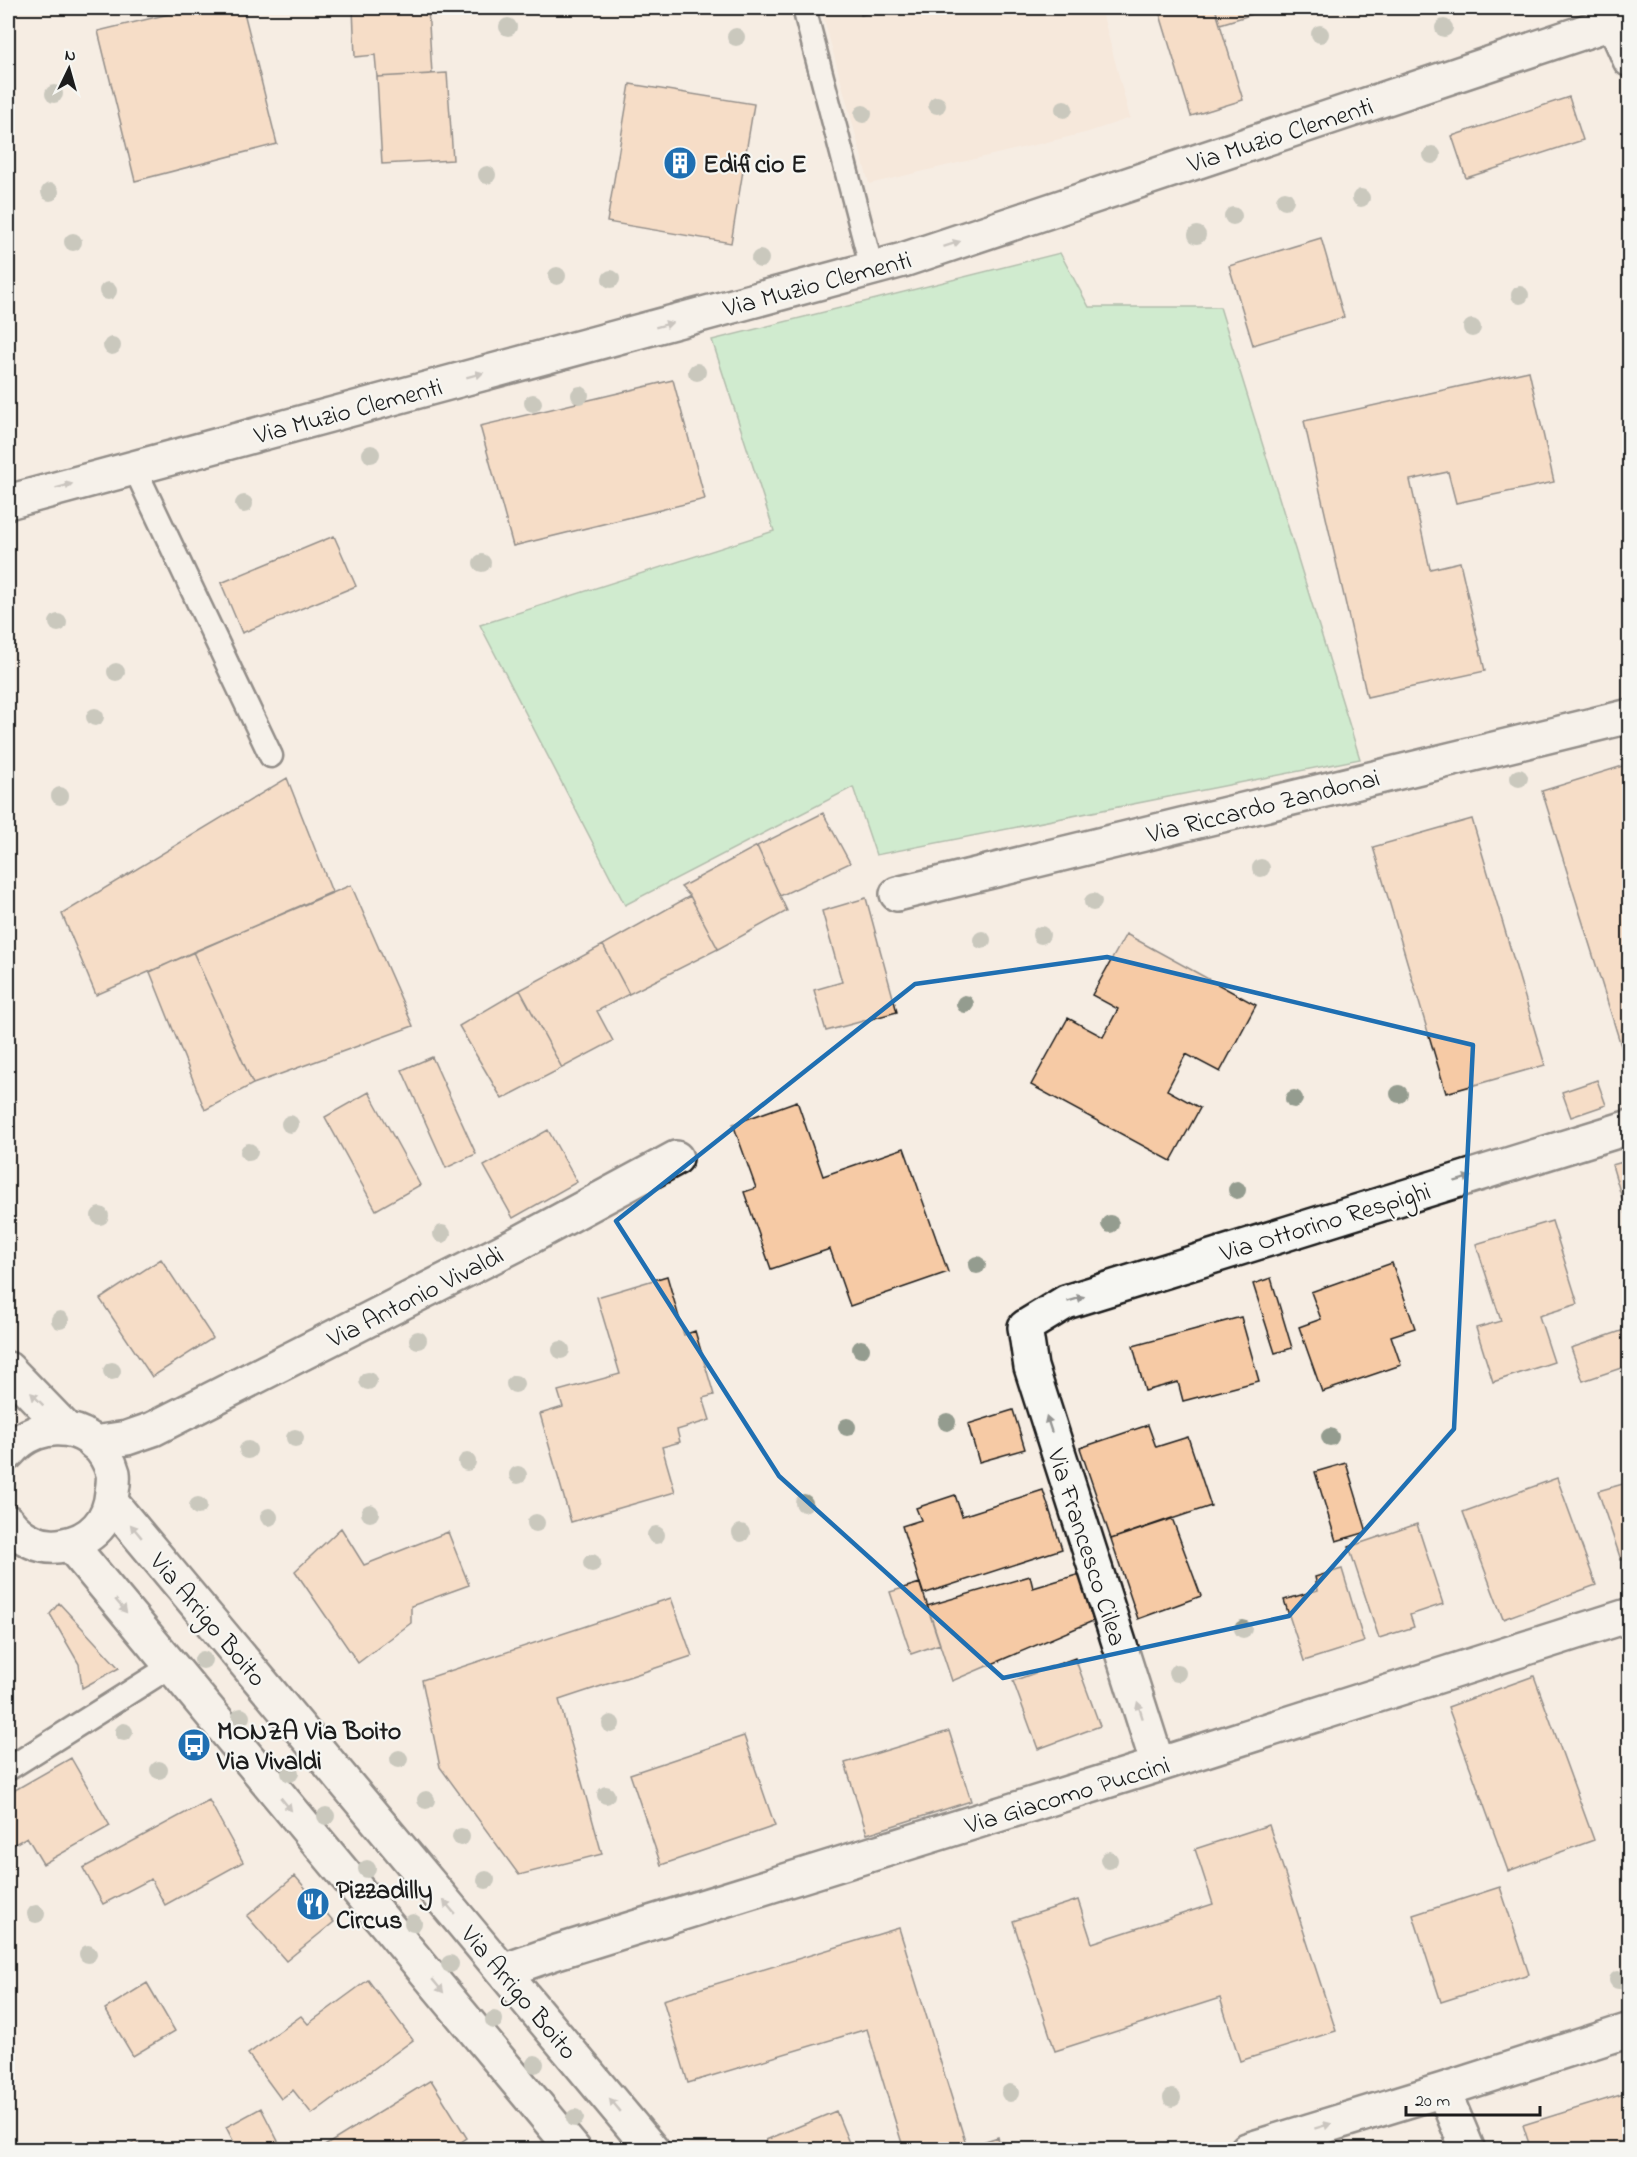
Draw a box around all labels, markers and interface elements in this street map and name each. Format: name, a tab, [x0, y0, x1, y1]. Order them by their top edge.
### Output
north arrow	[39, 39, 99, 99]
text: N	[64, 44, 77, 68]
street label: Via Muzio Clementi	[1182, 89, 1379, 185]
building icon: Edificio E	[662, 145, 698, 181]
place label: Edificio E	[703, 147, 807, 185]
one-way arrow	[943, 238, 961, 248]
street label: Via Muzio Clementi	[719, 243, 916, 330]
one-way arrow	[654, 319, 673, 329]
street label: Via Muzio Clementi	[250, 370, 447, 457]
one-way arrow	[466, 370, 484, 380]
one-way arrow	[55, 481, 73, 491]
street label: Via Riccardo Zandonai	[1142, 761, 1384, 855]
one-way arrow	[1454, 1173, 1472, 1183]
street label: Via Ottorino Respighi	[1215, 1174, 1436, 1274]
street label: Via Antonio Vivaldi	[321, 1238, 511, 1360]
one-way arrow	[1067, 1294, 1085, 1303]
one-way arrow	[29, 1392, 44, 1406]
one-way arrow	[1044, 1415, 1053, 1433]
street label: Via Francesco Cilea	[1035, 1443, 1135, 1651]
one-way arrow	[130, 1524, 143, 1539]
street label: Via Arrigo Boito	[138, 1545, 274, 1696]
one-way arrow	[114, 1598, 127, 1613]
one-way arrow	[1135, 1701, 1145, 1719]
place label: MONZA Via Boito Via Vivaldi	[216, 1714, 401, 1782]
bus stop icon: MONZA Via Boito Via Vivaldi	[176, 1727, 212, 1763]
street label: Via Giacomo Puccini	[960, 1748, 1175, 1846]
one-way arrow	[280, 1796, 292, 1811]
place label: Pizzadilly Circus	[336, 1873, 433, 1941]
restaurant icon: Pizzadilly Circus	[295, 1886, 331, 1922]
one-way arrow	[443, 1899, 456, 1915]
street label: Via Arrigo Boito	[449, 1918, 585, 2069]
one-way arrow	[431, 1978, 444, 1993]
scale bar	[1406, 2079, 1540, 2117]
text: 20 m	[1415, 2089, 1450, 2115]
one-way arrow	[609, 2098, 622, 2113]
one-way arrow	[1314, 2121, 1332, 2130]

